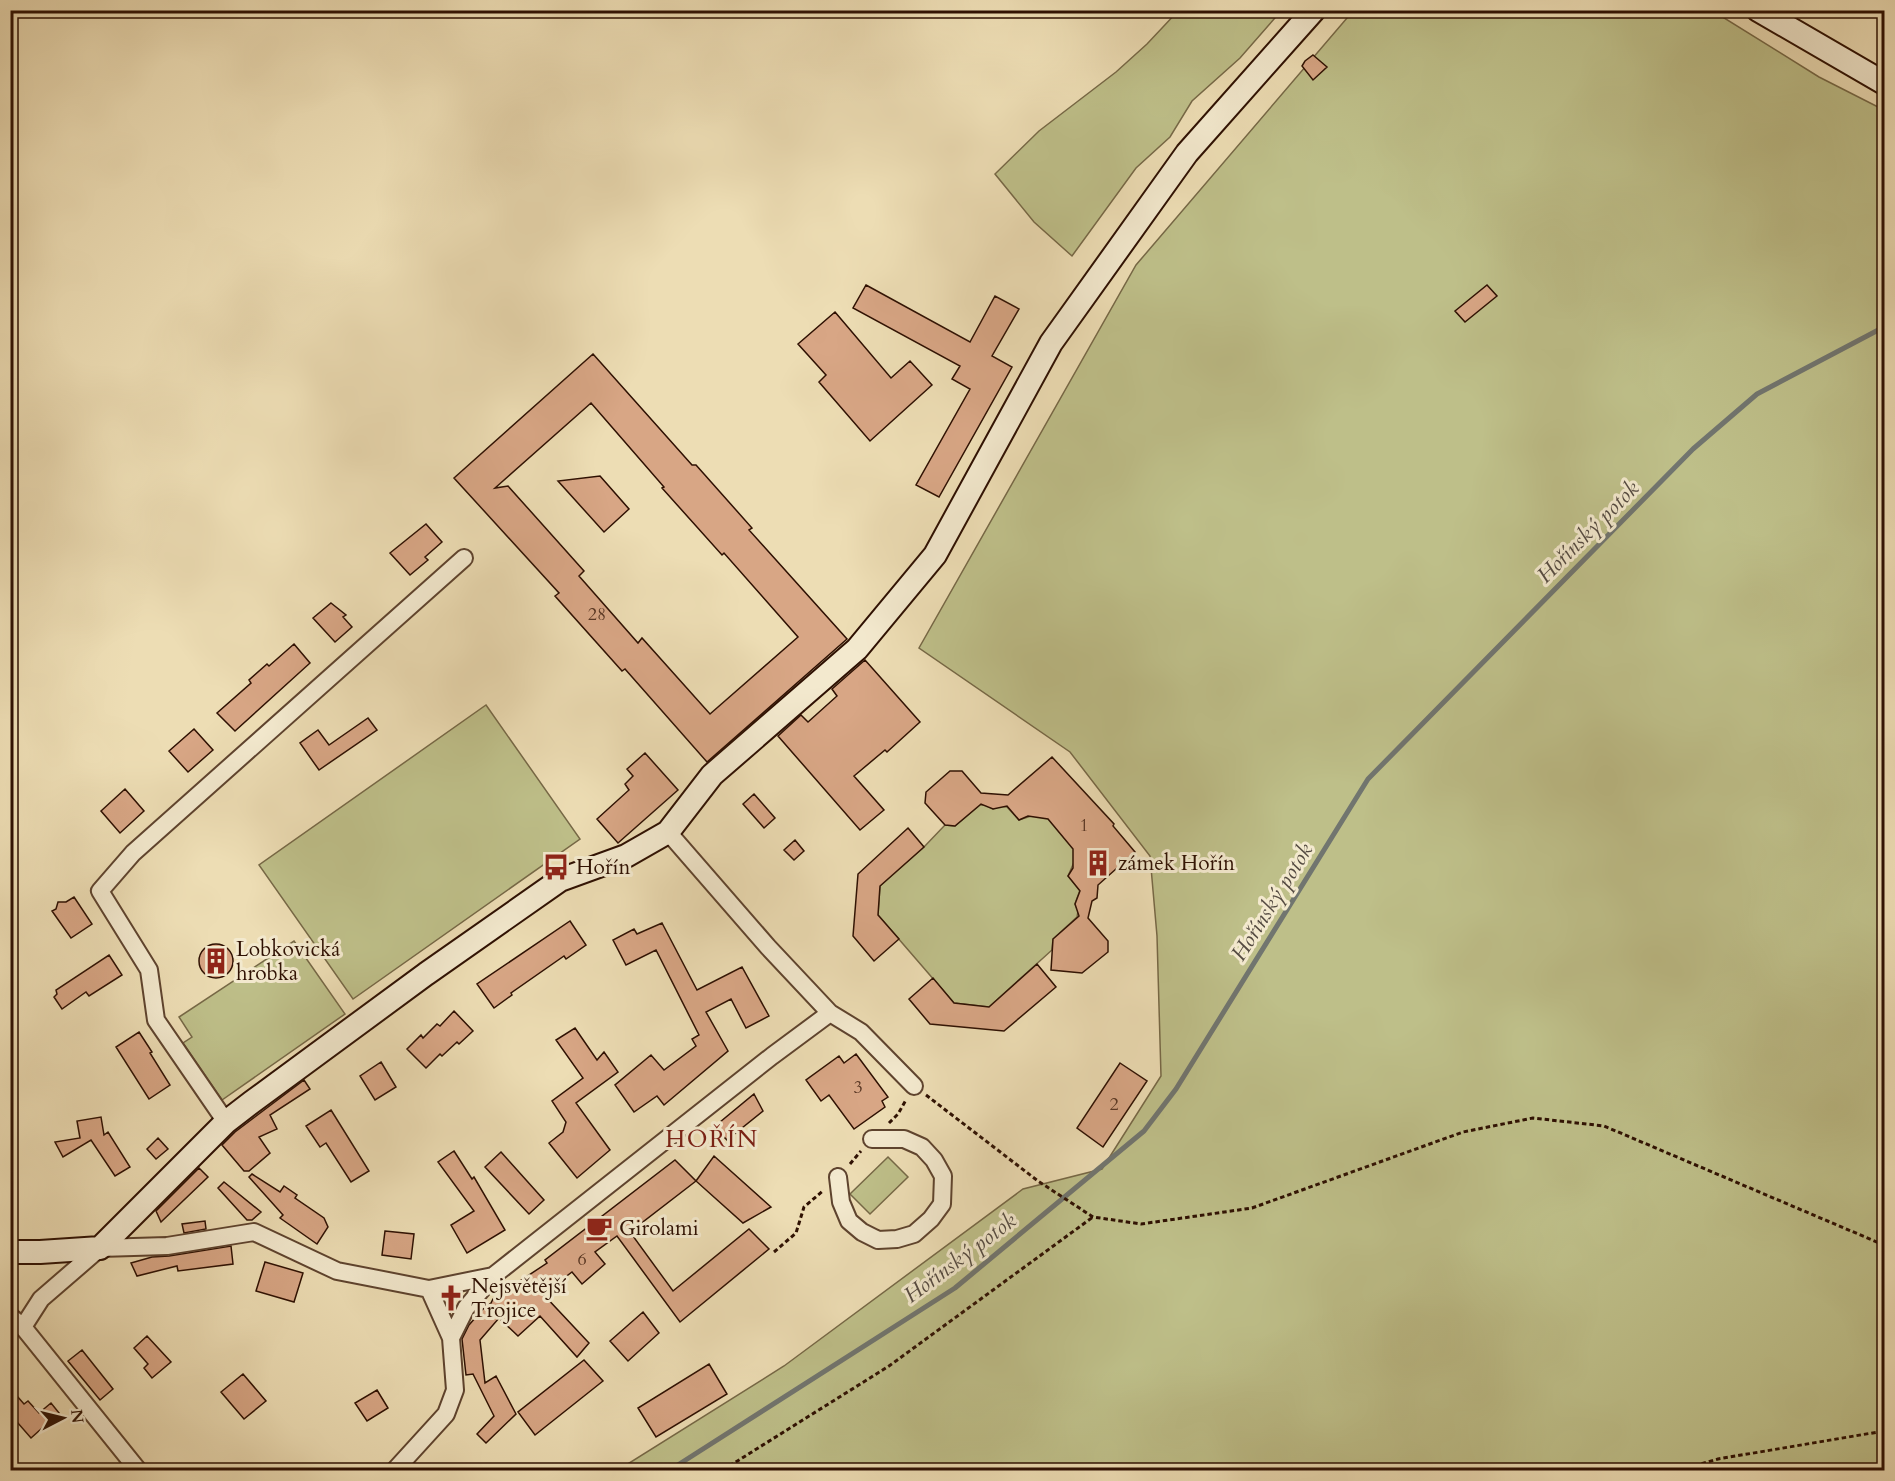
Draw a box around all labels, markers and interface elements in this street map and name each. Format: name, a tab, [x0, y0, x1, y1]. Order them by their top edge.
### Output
water label: Hořínský potok	[1530, 474, 1646, 590]
house number: 28	[588, 602, 606, 627]
house number: 1	[1079, 813, 1089, 838]
water label: Hořínský potok	[1224, 837, 1320, 967]
building icon: zámek Hořín	[1083, 848, 1113, 878]
place label: zámek Hořín	[1118, 849, 1235, 878]
bus stop icon: Hořín	[541, 852, 571, 882]
place label: Hořín	[576, 853, 630, 882]
place label: Lobkovická hrobka	[236, 935, 340, 988]
building icon: Lobkovická hrobka	[201, 946, 231, 976]
house number: 3	[853, 1075, 863, 1100]
house number: 2	[1109, 1092, 1119, 1117]
district label: HOŘÍN	[665, 1123, 759, 1156]
water label: Hořínský potok	[898, 1206, 1023, 1310]
cafe icon: Girolami	[584, 1213, 614, 1243]
place label: Girolami	[619, 1214, 699, 1243]
house number: 6	[577, 1247, 587, 1272]
place label: Nejsvětější Trojice	[471, 1272, 567, 1325]
church icon: Nejsvětější Trojice	[436, 1283, 466, 1313]
north arrow	[33, 1388, 93, 1448]
text: N	[65, 1408, 89, 1425]

